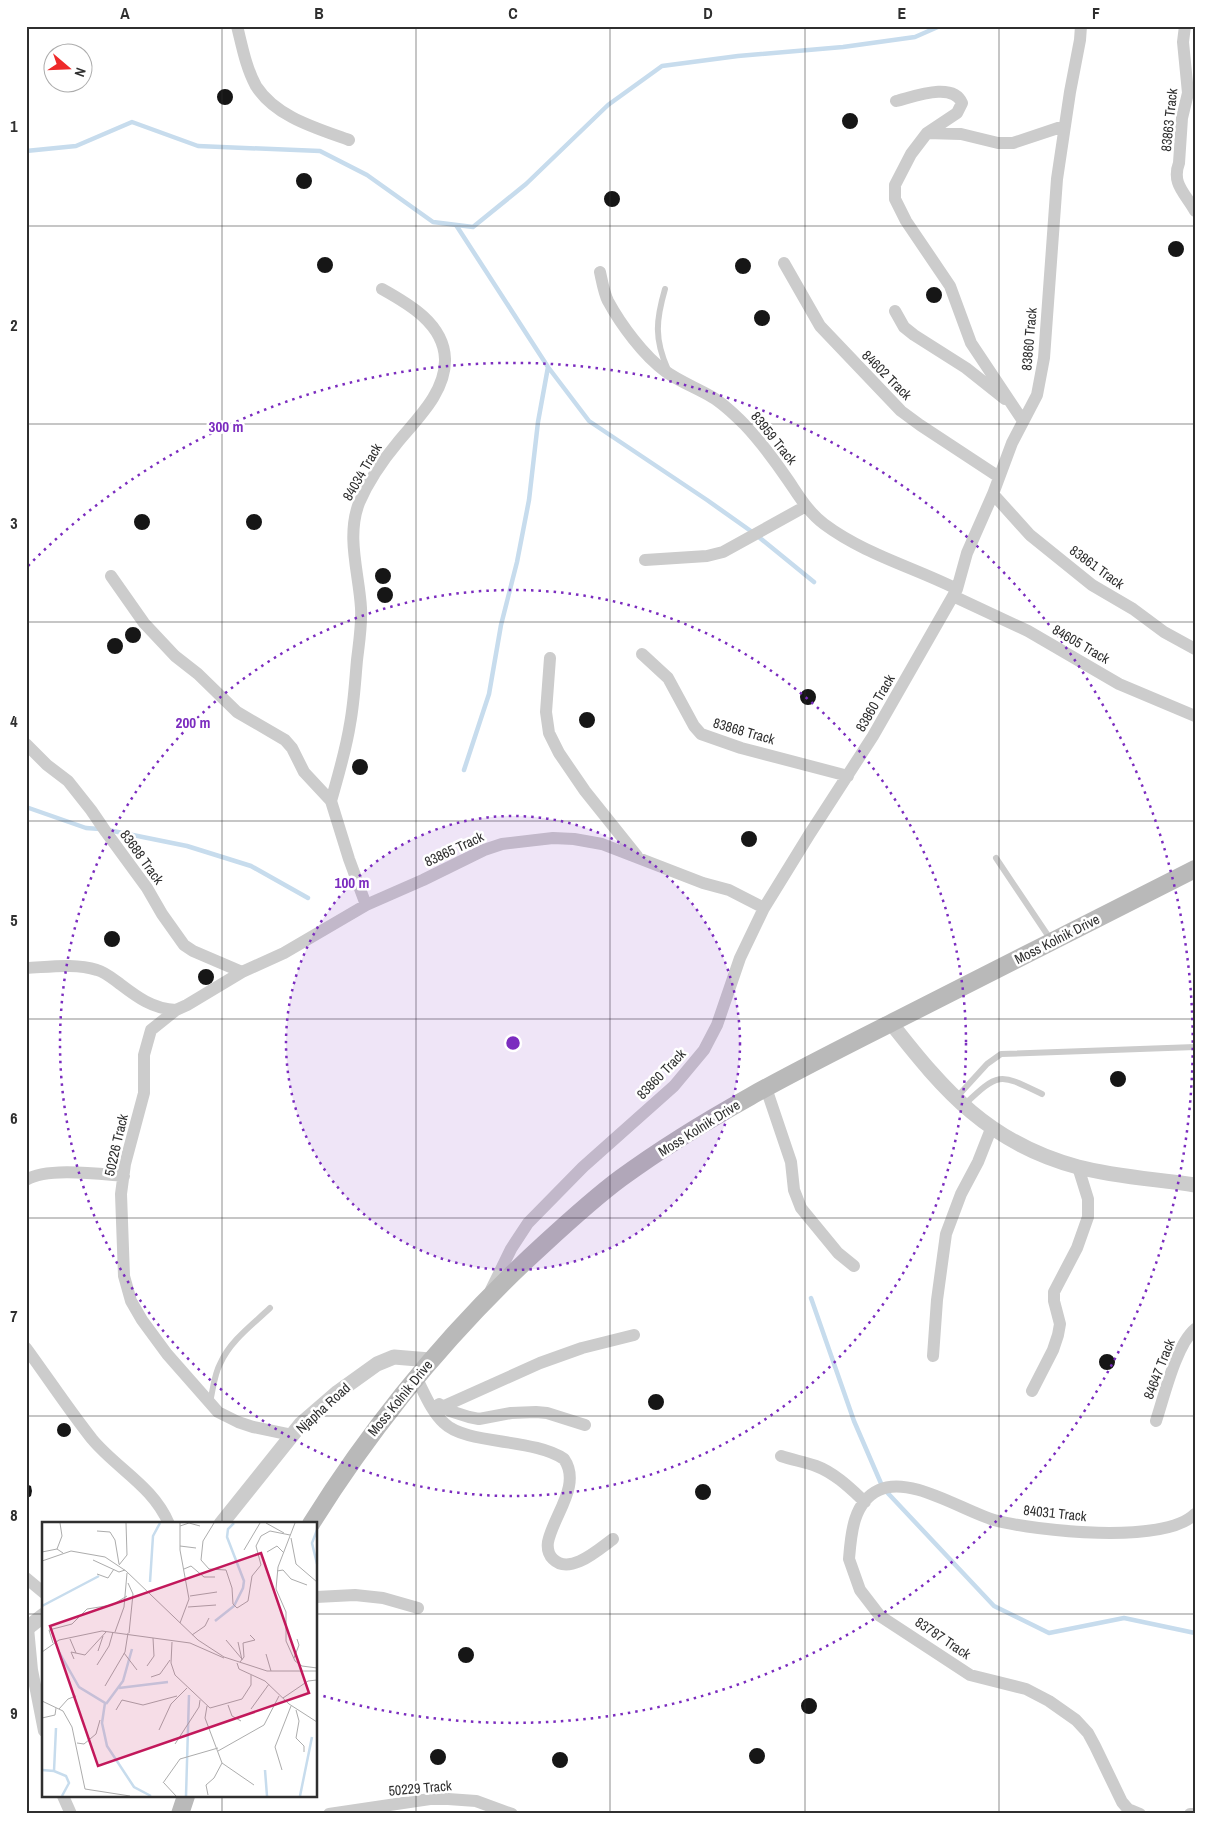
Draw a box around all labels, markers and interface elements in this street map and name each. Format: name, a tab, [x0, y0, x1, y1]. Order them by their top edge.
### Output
text: A	[120, 2, 130, 24]
text: B	[314, 2, 324, 24]
text: C	[508, 2, 518, 24]
text: D	[703, 2, 713, 24]
text: E	[898, 2, 907, 24]
text: F	[1092, 2, 1100, 24]
north arrow	[42, 42, 92, 92]
text: N	[70, 65, 90, 79]
street label: 83863 Track	[1157, 87, 1181, 152]
text: 1	[10, 115, 18, 137]
street label: 83860 Track	[1017, 306, 1041, 371]
text: 2	[10, 314, 18, 336]
street label: 84602 Track	[858, 346, 916, 404]
street label: 83959 Track	[747, 408, 801, 468]
text: 300 m	[209, 416, 243, 437]
street label: 84034 Track	[338, 440, 386, 504]
text: 3	[10, 512, 18, 534]
street label: 83861 Track	[1066, 541, 1128, 593]
street label: 84605 Track	[1049, 620, 1113, 668]
street label: 83860 Track	[851, 671, 899, 735]
text: 4	[10, 710, 18, 732]
text: 200 m	[176, 712, 210, 733]
street label: 83868 Track	[711, 714, 777, 748]
street label: 83688 Track	[116, 826, 168, 888]
street label: 83865 Track	[422, 827, 487, 871]
text: 100 m	[335, 872, 369, 893]
text: 5	[10, 909, 18, 931]
street label: Moss Kolnik Drive	[1011, 910, 1103, 968]
centre of rings	[504, 1034, 522, 1052]
street label: 83860 Track	[633, 1045, 690, 1103]
street label: Moss Kolnik Drive	[655, 1096, 743, 1160]
text: 6	[10, 1107, 18, 1129]
street label: 50226 Track	[100, 1112, 132, 1178]
text: 7	[10, 1305, 18, 1327]
street label: 84647 Track	[1139, 1336, 1179, 1402]
street label: Moss Kolnik Drive	[364, 1356, 436, 1440]
street label: Njapha Road	[292, 1379, 354, 1437]
street label: 84031 Track	[1023, 1501, 1088, 1525]
text: 8	[10, 1504, 18, 1526]
inset map	[42, 1522, 318, 1798]
street label: 83787 Track	[912, 1613, 974, 1663]
text: 9	[10, 1702, 18, 1724]
street label: 50229 Track	[388, 1776, 453, 1800]

